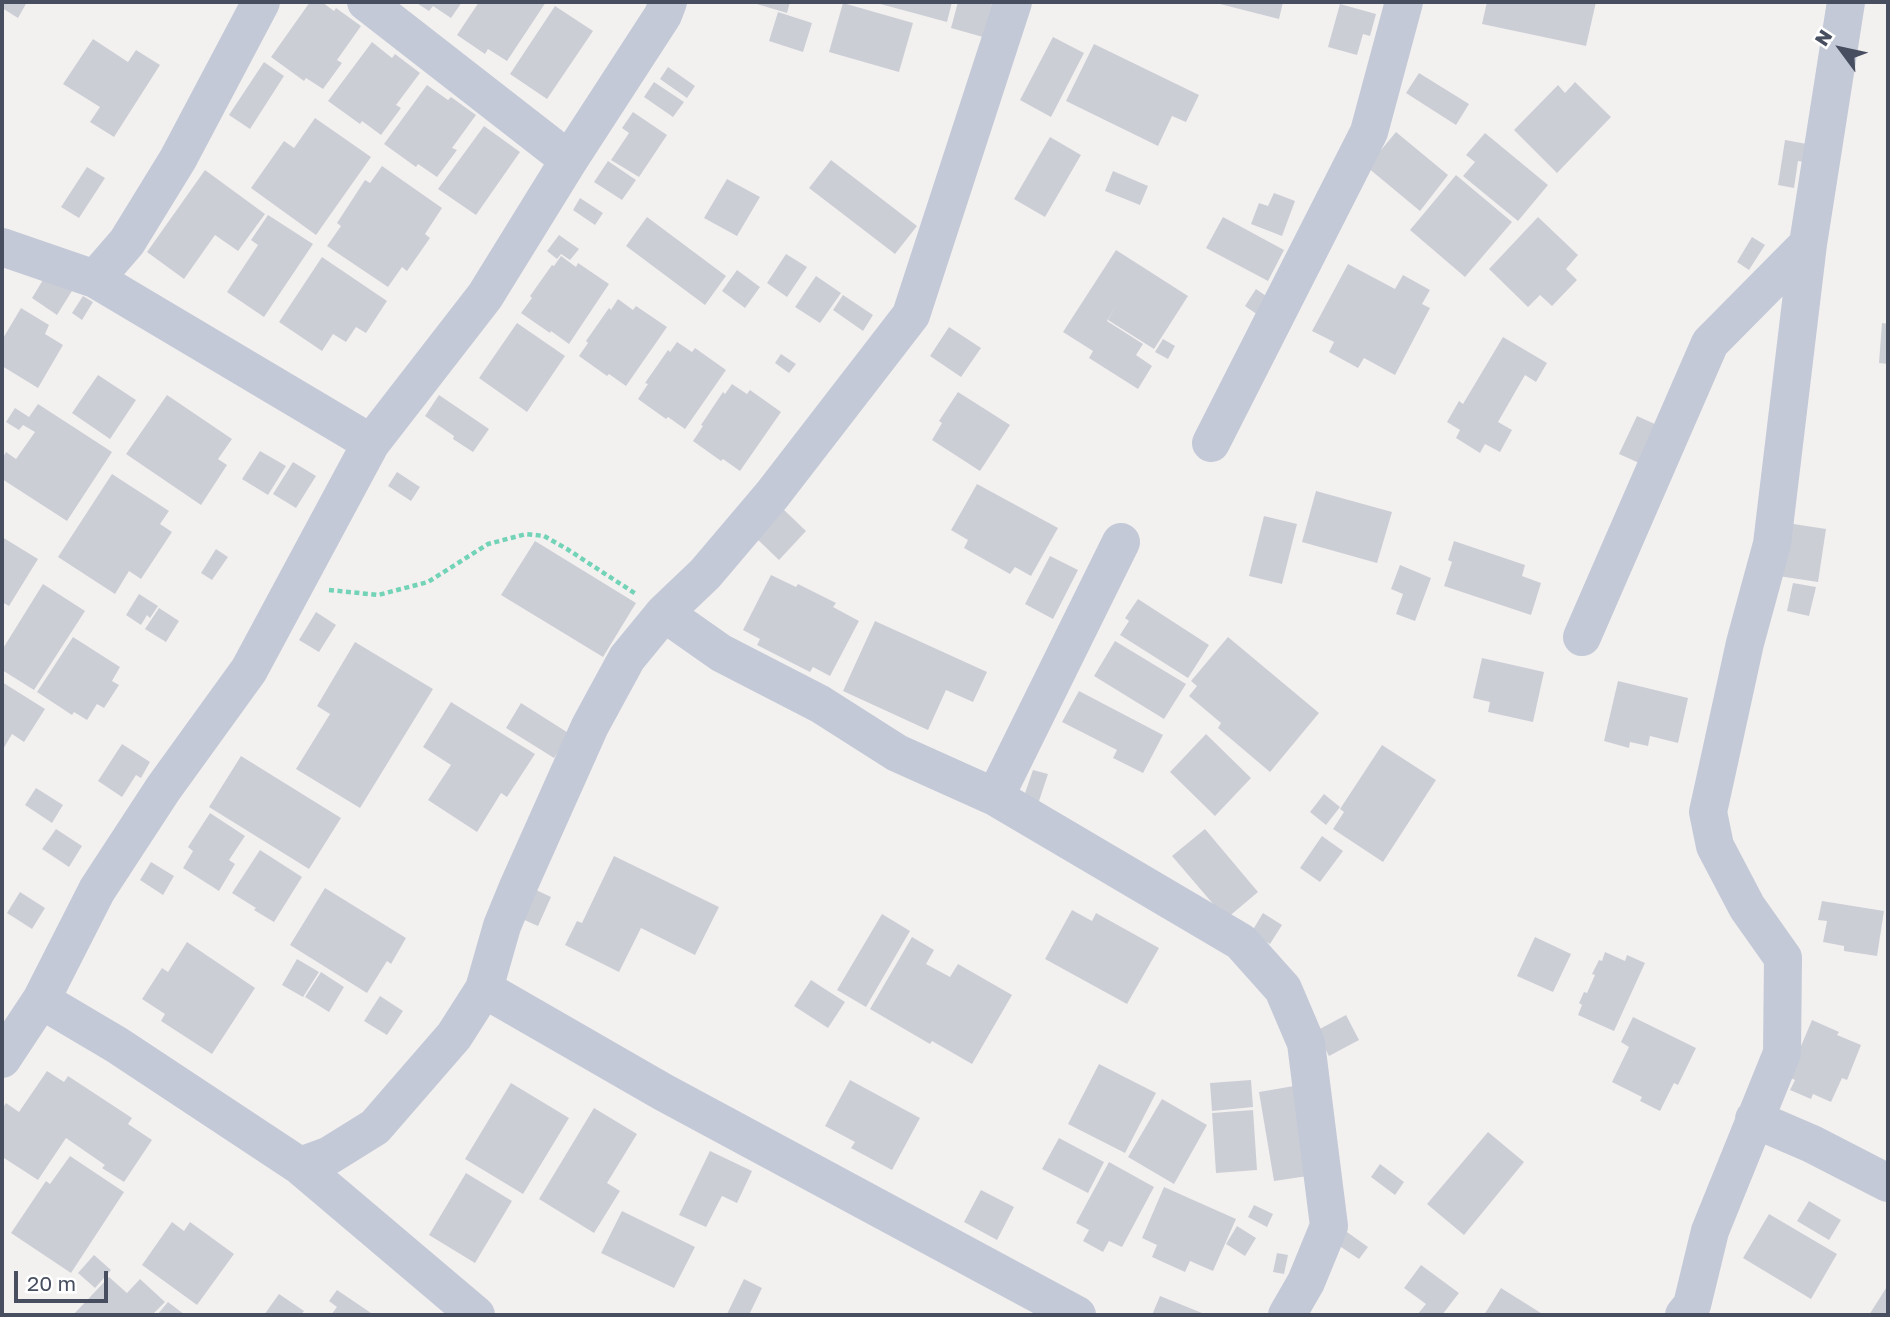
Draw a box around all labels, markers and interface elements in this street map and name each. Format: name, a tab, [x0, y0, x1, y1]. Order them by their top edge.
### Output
north arrow	[1806, 14, 1876, 84]
text: N	[1809, 25, 1837, 50]
scale bar	[18, 1258, 112, 1302]
text: 20 m	[27, 1270, 76, 1296]

